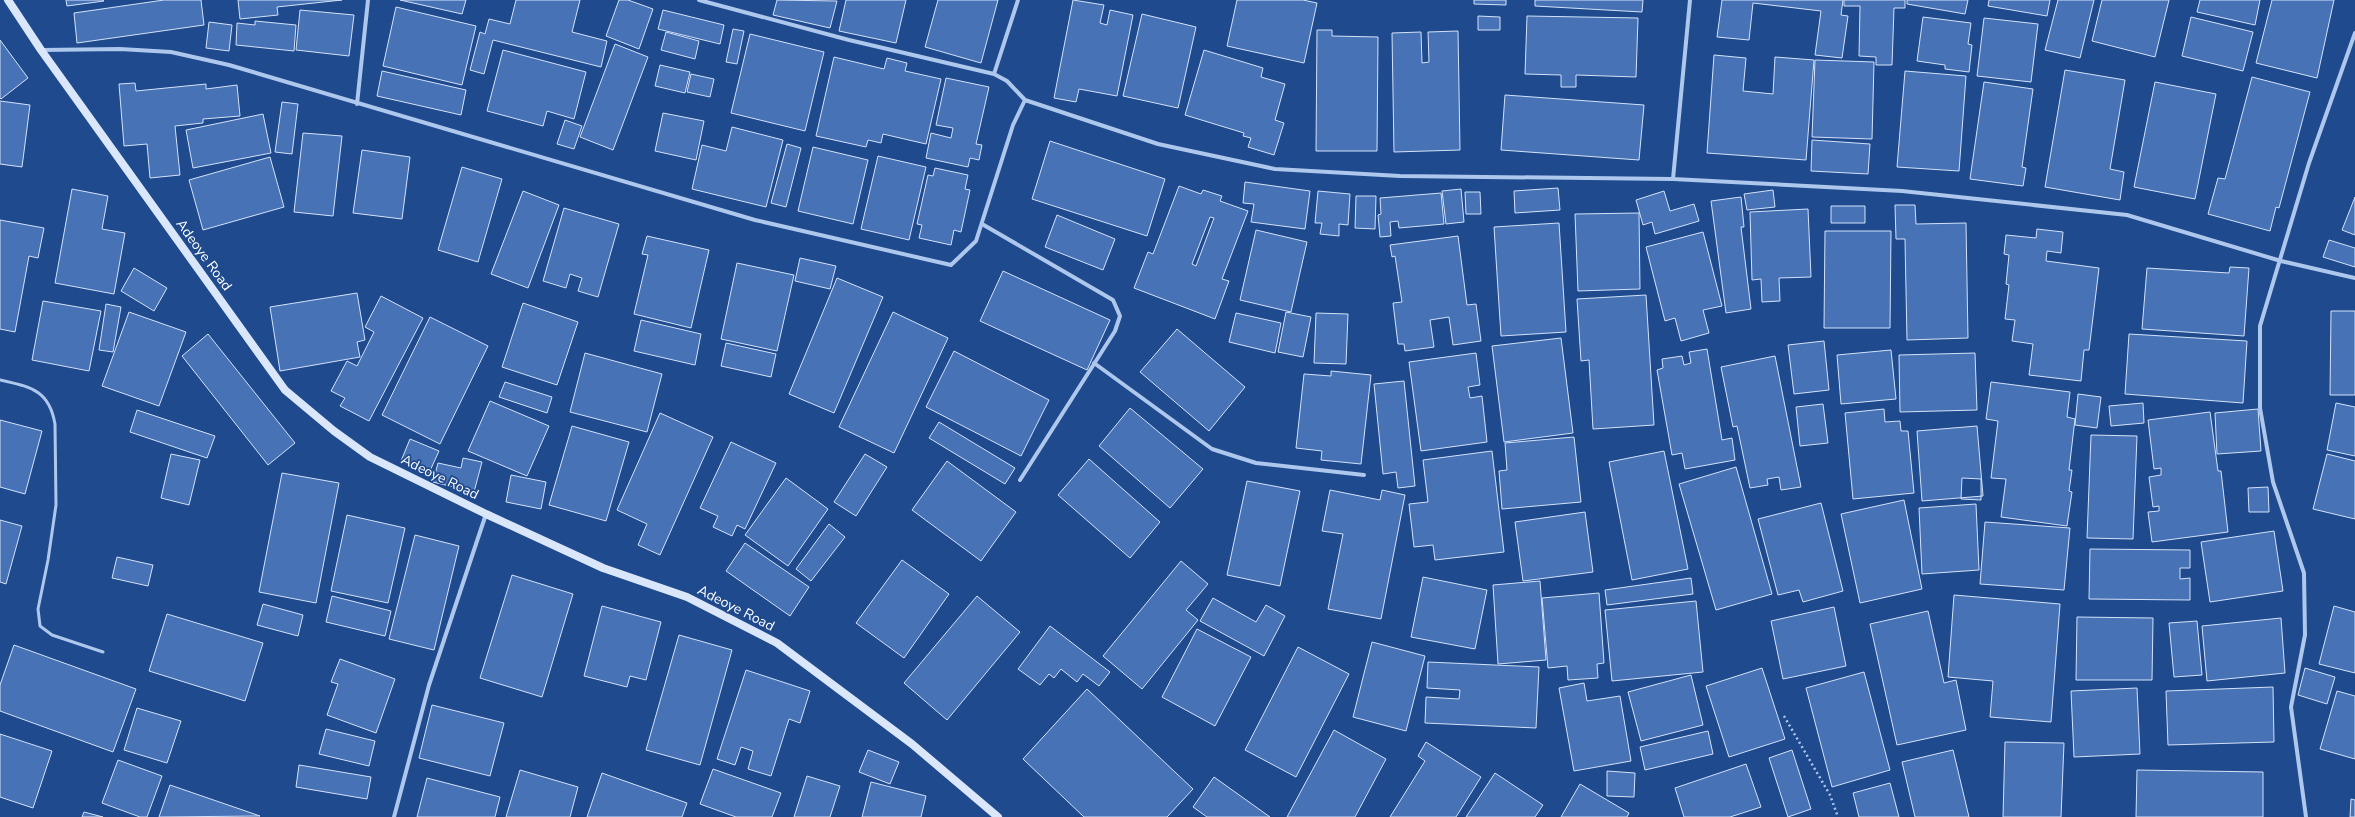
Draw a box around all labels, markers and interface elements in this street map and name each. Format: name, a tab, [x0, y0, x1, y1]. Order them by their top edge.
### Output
street label: Adeoye Road	[172, 215, 236, 295]
street label: Adeoye Road	[398, 450, 482, 504]
street label: Adeoye Road	[694, 580, 778, 636]

